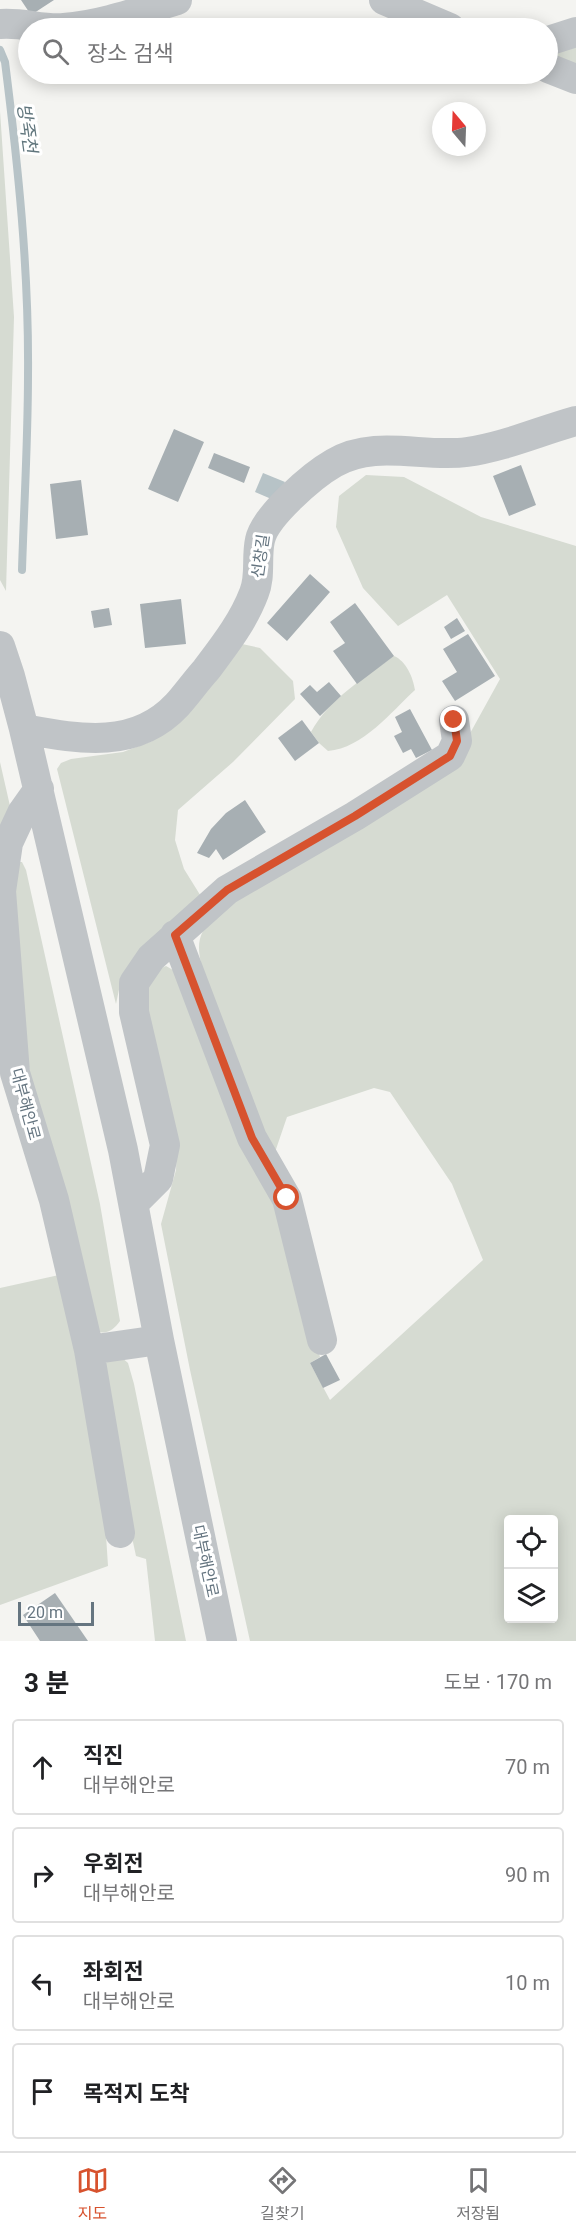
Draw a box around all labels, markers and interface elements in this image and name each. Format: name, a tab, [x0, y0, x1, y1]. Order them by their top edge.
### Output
search box	[18, 18, 558, 84]
icon: search	[39, 35, 72, 68]
text: 장소 검색	[87, 41, 173, 66]
water label: 방죽천	[14, 102, 42, 156]
north arrow	[432, 102, 486, 156]
street label: 선창길	[248, 533, 273, 579]
route end	[440, 706, 466, 732]
street label: 대부해안로	[7, 1066, 44, 1142]
route start	[273, 1184, 299, 1210]
map controls	[504, 1515, 558, 1623]
button: locate	[504, 1515, 558, 1569]
street label: 대부해안로	[189, 1523, 223, 1599]
button: layers	[504, 1569, 558, 1623]
scale bar	[18, 1599, 94, 1626]
text: 20 m	[27, 1603, 63, 1622]
text: 3 분	[24, 1668, 69, 1698]
text: 도보 · 170 m	[444, 1670, 552, 1694]
text: 직진	[83, 1743, 123, 1768]
icon: ahead	[26, 1751, 59, 1784]
text: 70 m	[505, 1755, 550, 1779]
text: 대부해안로	[83, 1773, 175, 1797]
text: 우회전	[83, 1851, 144, 1876]
icon: right	[26, 1859, 59, 1892]
text: 90 m	[505, 1863, 550, 1887]
text: 대부해안로	[83, 1881, 175, 1905]
text: 좌회전	[83, 1959, 144, 1984]
icon: left	[26, 1967, 59, 2000]
text: 10 m	[505, 1971, 550, 1995]
text: 대부해안로	[83, 1989, 175, 2013]
icon: arrive	[26, 2075, 59, 2108]
text: 목적지 도착	[83, 2081, 190, 2106]
tab: 지도	[76, 2164, 109, 2224]
tab: 길찾기	[260, 2164, 304, 2224]
tab: 저장됨	[456, 2164, 500, 2224]

